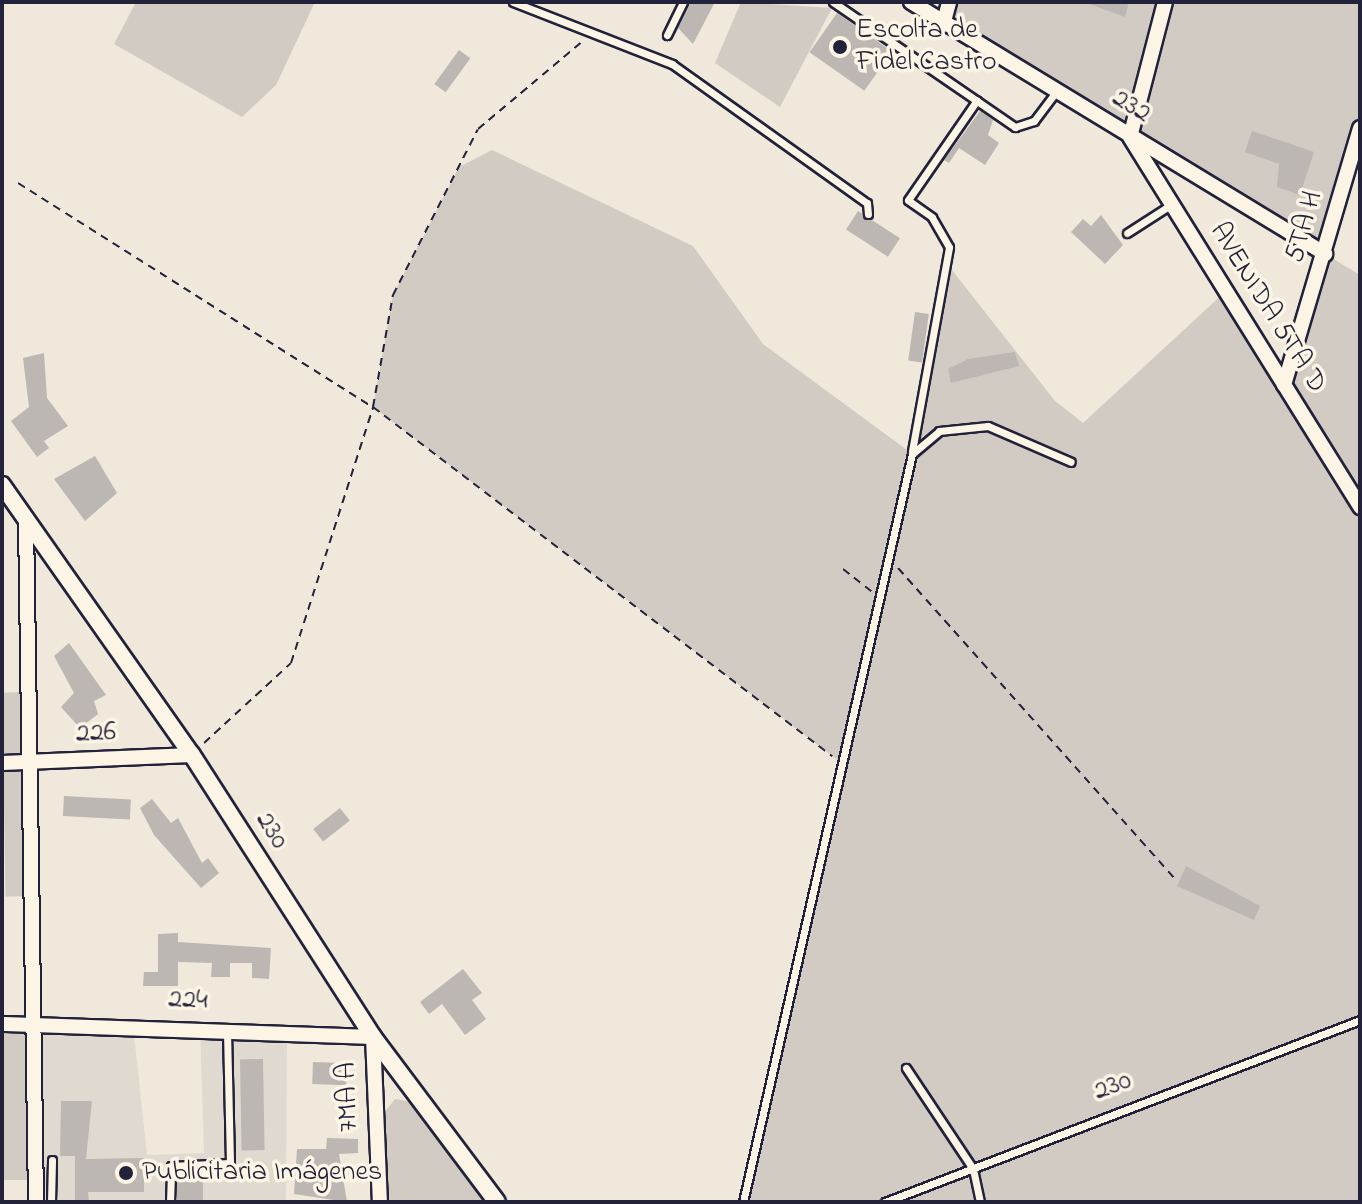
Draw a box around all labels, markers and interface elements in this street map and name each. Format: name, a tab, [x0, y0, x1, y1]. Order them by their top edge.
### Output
place label: Escolta de Fidel Castro	[856, 14, 997, 80]
marker: Escolta de Fidel Castro	[831, 38, 849, 56]
street label: 232	[1105, 82, 1157, 132]
street label: 5TA H	[1279, 187, 1331, 267]
street label: AVENIDA 5TA D	[1201, 217, 1333, 399]
street label: 226	[75, 716, 117, 752]
street label: 230	[247, 806, 295, 856]
street label: 224	[168, 984, 208, 1018]
street label: 7MA A	[331, 1061, 367, 1133]
street label: 230	[1089, 1065, 1137, 1109]
place label: Publicitaria Imágenes	[142, 1156, 382, 1190]
marker: Publicitaria Imágenes	[117, 1164, 135, 1182]

